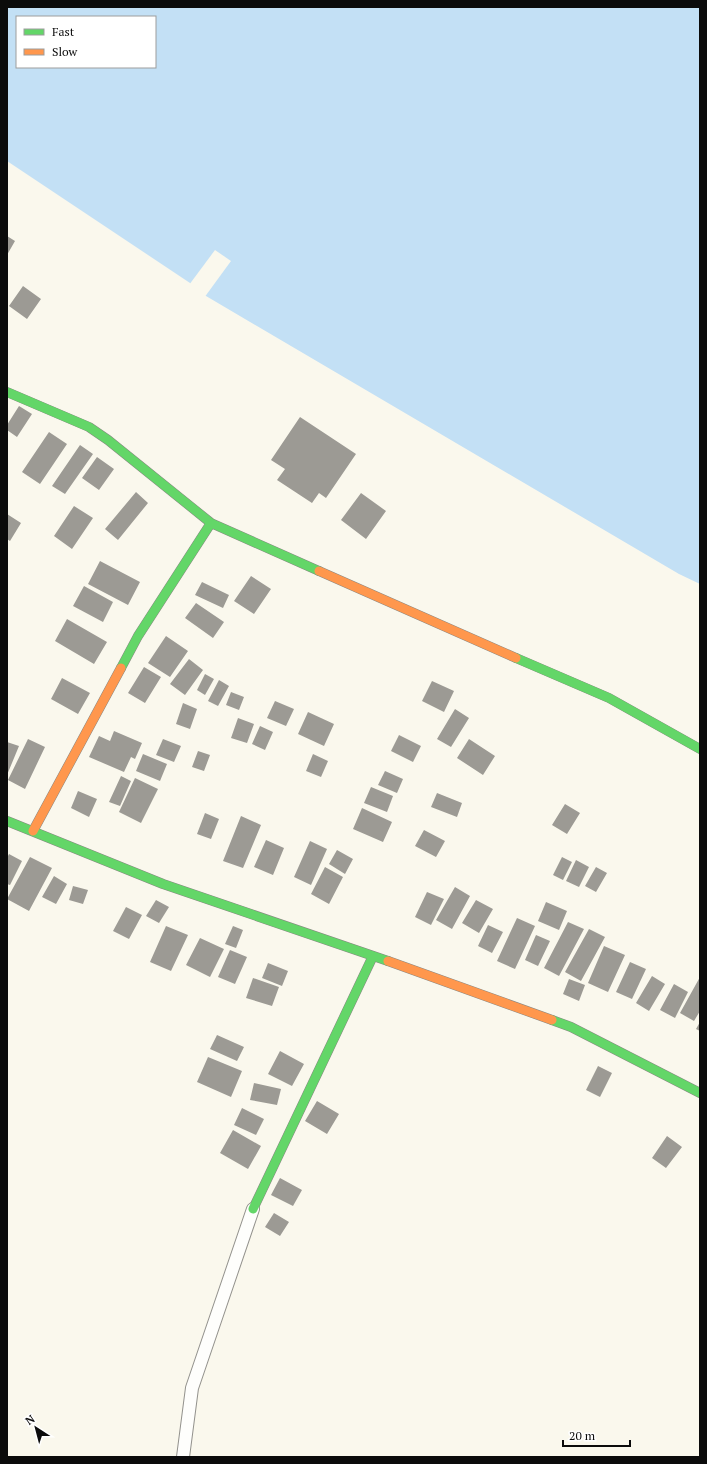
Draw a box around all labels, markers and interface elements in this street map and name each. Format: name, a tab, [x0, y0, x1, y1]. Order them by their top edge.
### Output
legend	[16, 16, 156, 68]
text: Fast	[52, 24, 75, 39]
text: Slow	[52, 44, 78, 59]
north arrow	[16, 1408, 56, 1448]
text: N	[23, 1411, 38, 1428]
scale bar	[563, 1422, 630, 1448]
text: 20 m	[569, 1428, 596, 1443]

